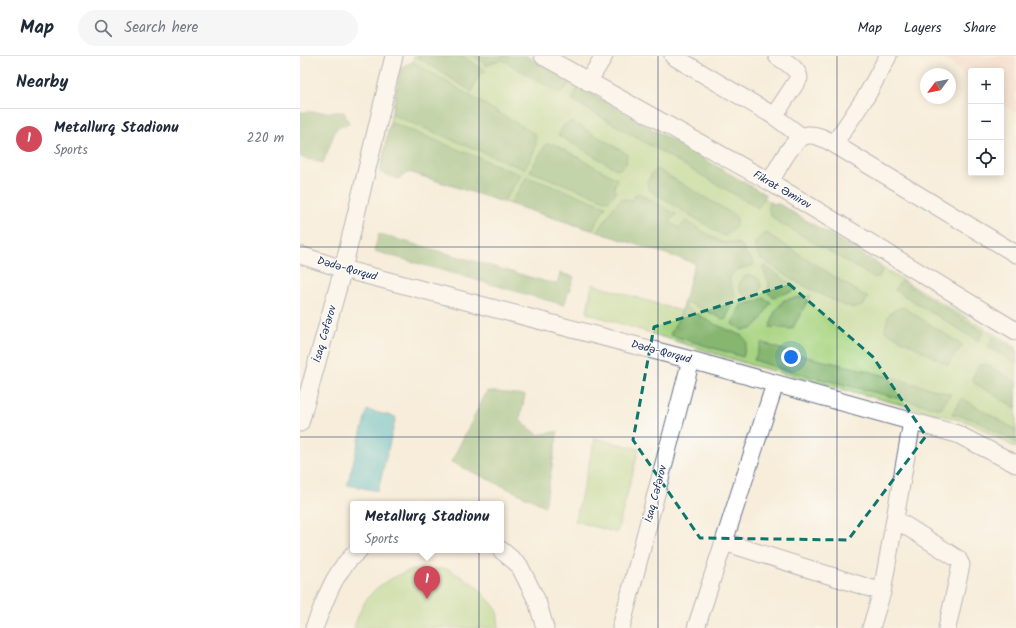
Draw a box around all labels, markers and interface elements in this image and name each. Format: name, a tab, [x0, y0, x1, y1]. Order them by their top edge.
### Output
search box	[78, 10, 358, 46]
text: Map	[20, 13, 54, 43]
text: Search here	[124, 16, 198, 40]
icon: search	[92, 17, 114, 39]
text: Map	[858, 17, 882, 39]
text: Layers	[904, 17, 942, 39]
text: Share	[964, 17, 996, 39]
north arrow	[920, 68, 956, 104]
map controls	[968, 68, 1004, 176]
button: +	[968, 68, 1004, 104]
text: Nearby	[16, 69, 68, 96]
button: −	[968, 104, 1004, 140]
text: Metallurq Stadionu	[54, 116, 178, 140]
text: 1	[27, 128, 31, 149]
text: 220 m	[247, 128, 284, 149]
text: Sports	[54, 140, 88, 161]
button: locate	[968, 140, 1004, 176]
street label: Fikrət Əmirov	[749, 166, 815, 214]
street label: Dədə-Qorqud	[315, 252, 380, 286]
street label: İsaq Cəfərov	[308, 303, 342, 365]
street label: Dədə-Qorqud	[629, 335, 694, 369]
your location	[781, 347, 801, 367]
street label: İsaq Cəfərov	[640, 463, 672, 525]
popup	[350, 501, 504, 553]
text: Metallurq Stadionu	[365, 505, 489, 529]
text: Sports	[365, 529, 399, 550]
pin: 1	[414, 566, 440, 599]

